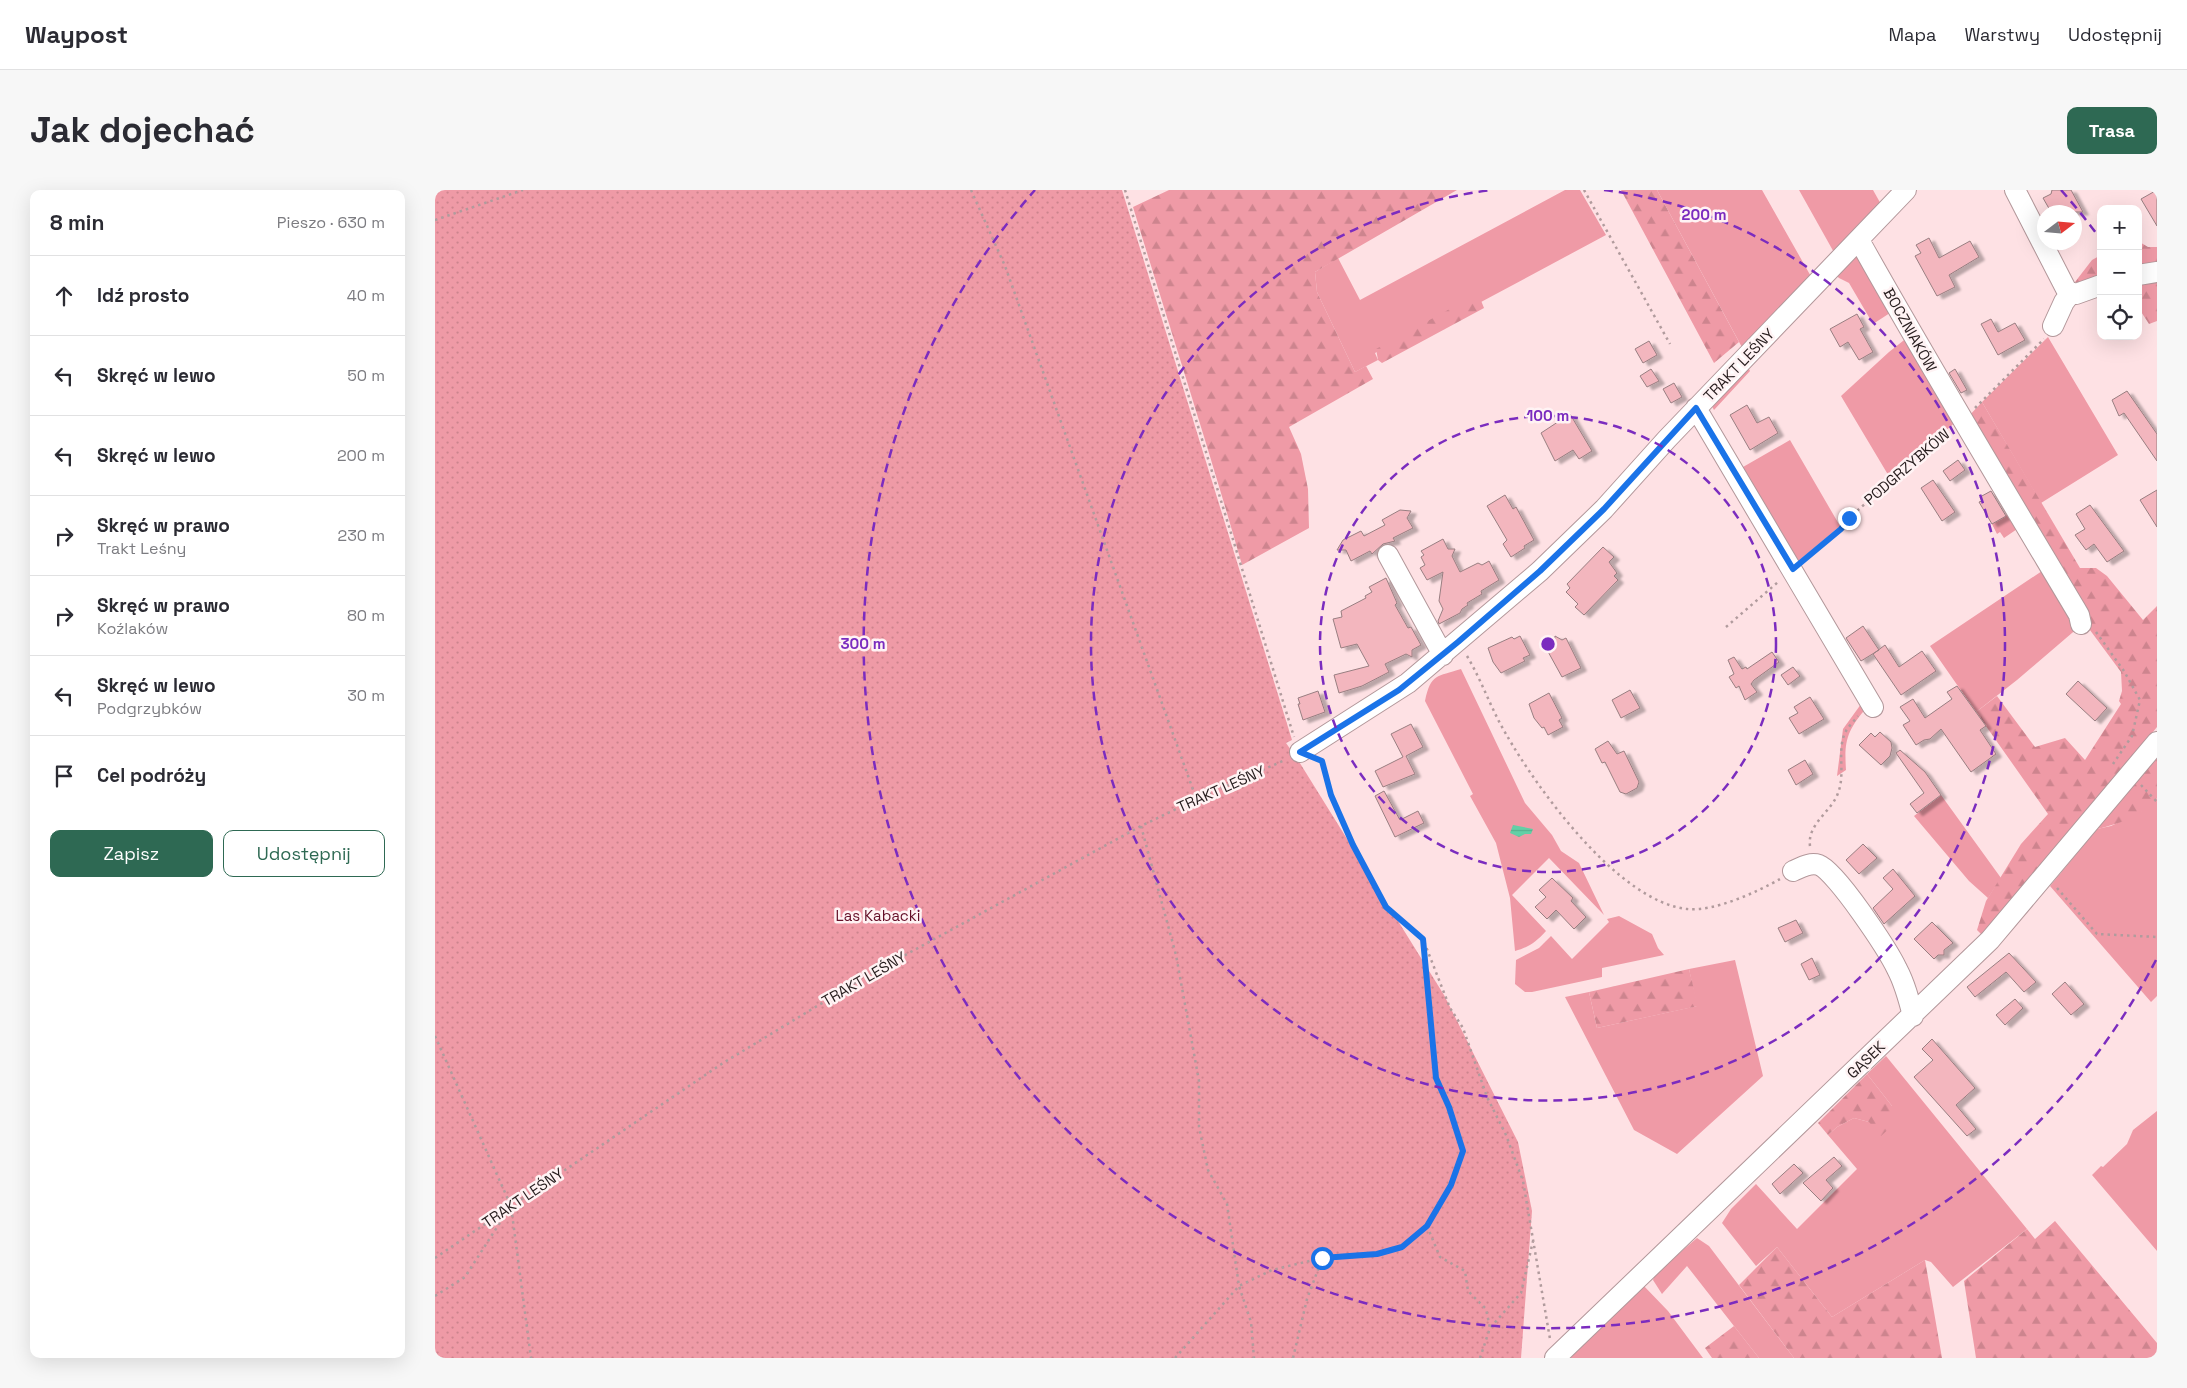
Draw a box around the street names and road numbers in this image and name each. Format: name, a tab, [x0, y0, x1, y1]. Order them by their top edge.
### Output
street label: BOCZNIAKÓW	[1880, 284, 1941, 375]
street label: TRAKT LEŚNY	[1699, 324, 1778, 405]
street label: PODGRZYBKÓW	[1860, 424, 1953, 509]
street label: TRAKT LEŚNY	[1174, 761, 1268, 816]
street label: TRAKT LEŚNY	[818, 947, 909, 1010]
street label: GĄSEK	[1842, 1037, 1889, 1082]
street label: TRAKT LEŚNY	[478, 1163, 567, 1232]

